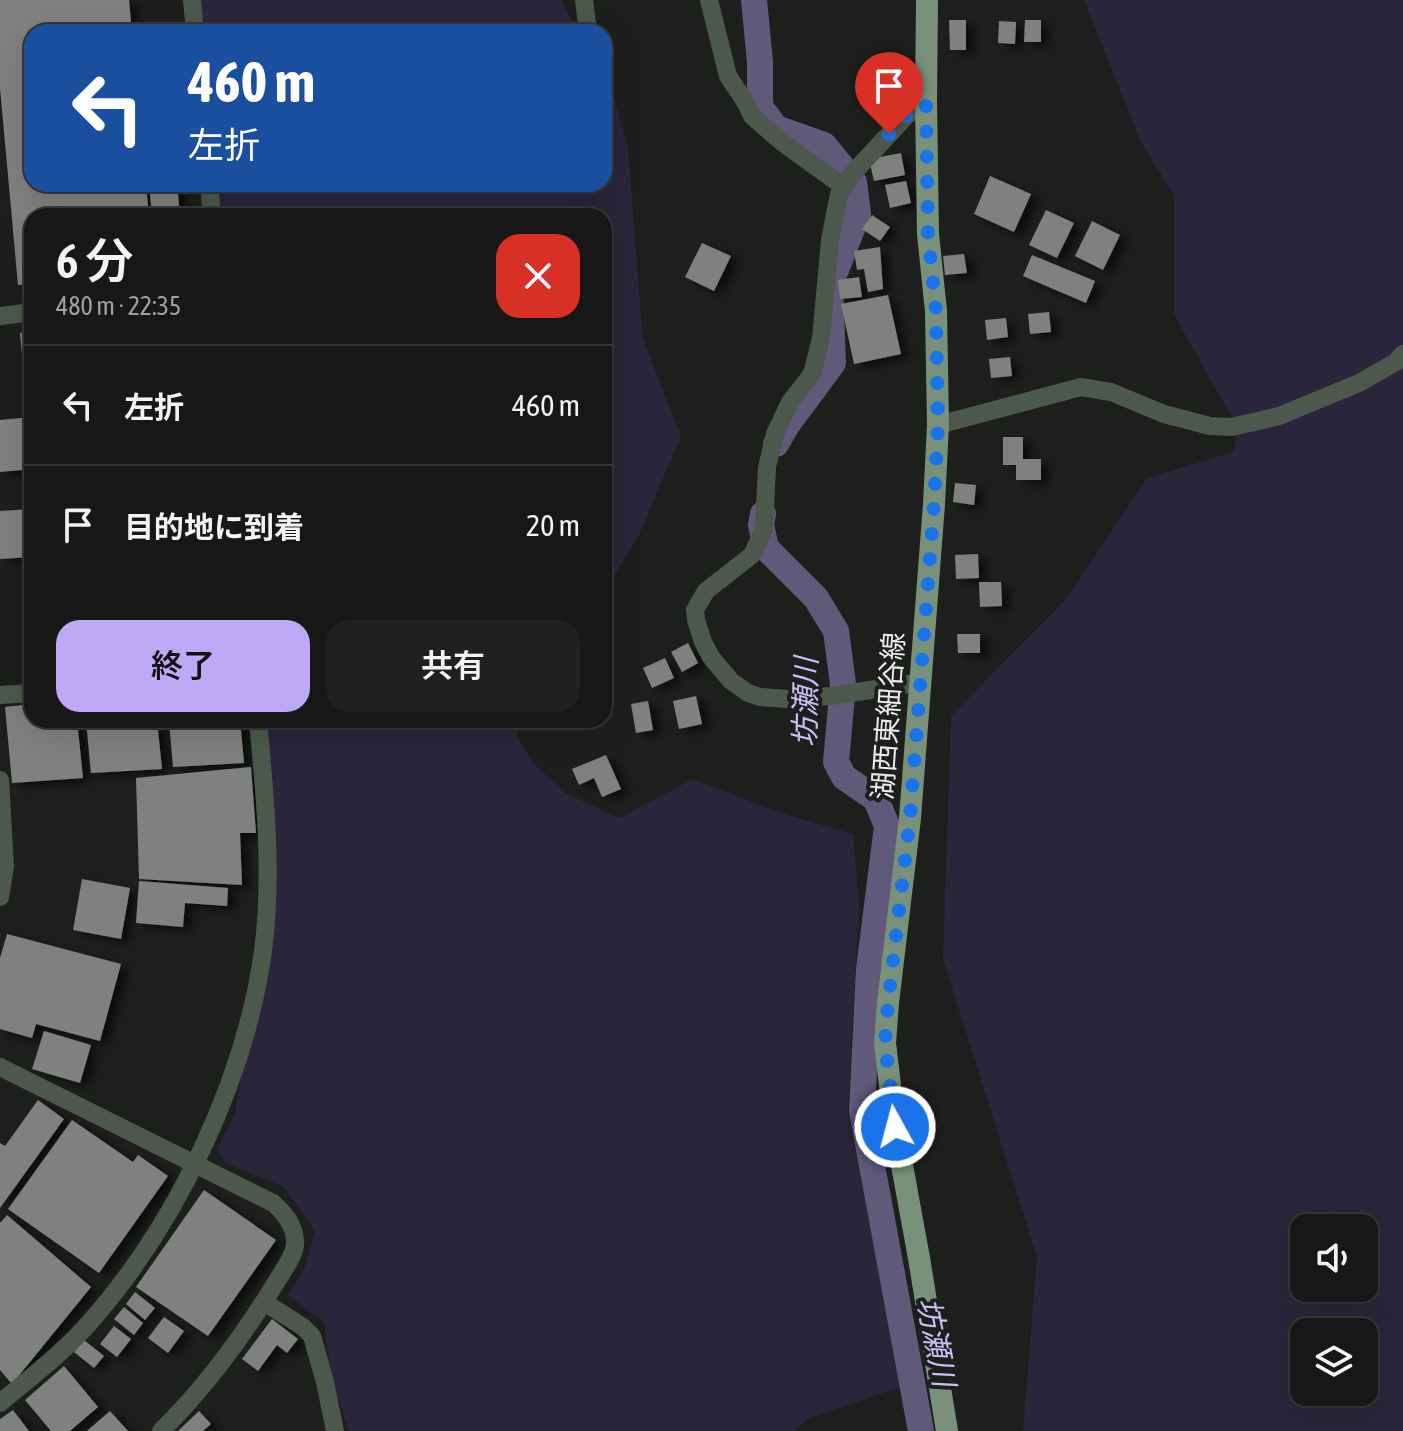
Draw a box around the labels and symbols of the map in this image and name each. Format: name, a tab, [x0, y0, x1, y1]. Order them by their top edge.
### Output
pin	[855, 52, 923, 134]
street label: 湖西東細谷線	[866, 631, 910, 801]
water label: 坊瀬川	[787, 654, 823, 747]
position arrow	[853, 1085, 937, 1169]
water label: 坊瀬川	[912, 1295, 963, 1392]

